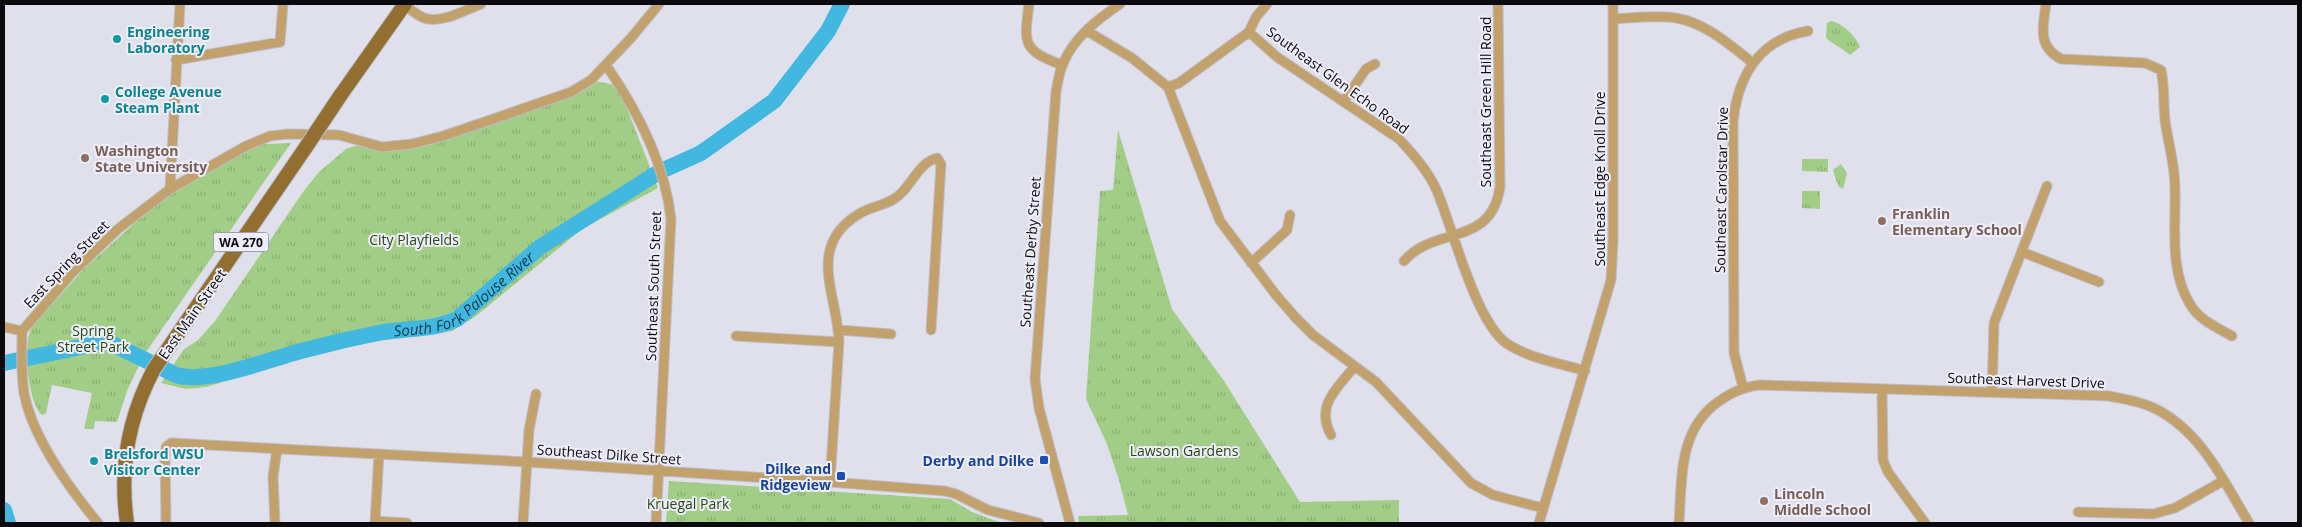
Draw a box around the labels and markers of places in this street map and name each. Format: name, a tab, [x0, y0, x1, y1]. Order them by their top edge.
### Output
place label: Engineering Laboratory	[127, 22, 210, 57]
marker: Engineering Laboratory	[111, 33, 123, 45]
place label: College Avenue Steam Plant	[115, 82, 222, 117]
marker: College Avenue Steam Plant	[99, 93, 111, 105]
place label: Washington State University	[95, 141, 207, 176]
marker: Washington State University	[79, 152, 91, 164]
place label: Franklin Elementary School	[1892, 204, 2022, 239]
marker: Franklin Elementary School	[1876, 215, 1888, 227]
place label: Brelsford WSU Visitor Center	[104, 444, 204, 479]
place label: Derby and Dilke	[923, 451, 1034, 470]
marker: Derby and Dilke	[1038, 454, 1050, 466]
marker: Brelsford WSU Visitor Center	[88, 455, 100, 467]
place label: Dilke and Ridgeview	[760, 459, 831, 494]
marker: Dilke and Ridgeview	[835, 470, 847, 482]
place label: Lincoln Middle School	[1774, 484, 1871, 519]
marker: Lincoln Middle School	[1758, 495, 1770, 507]

